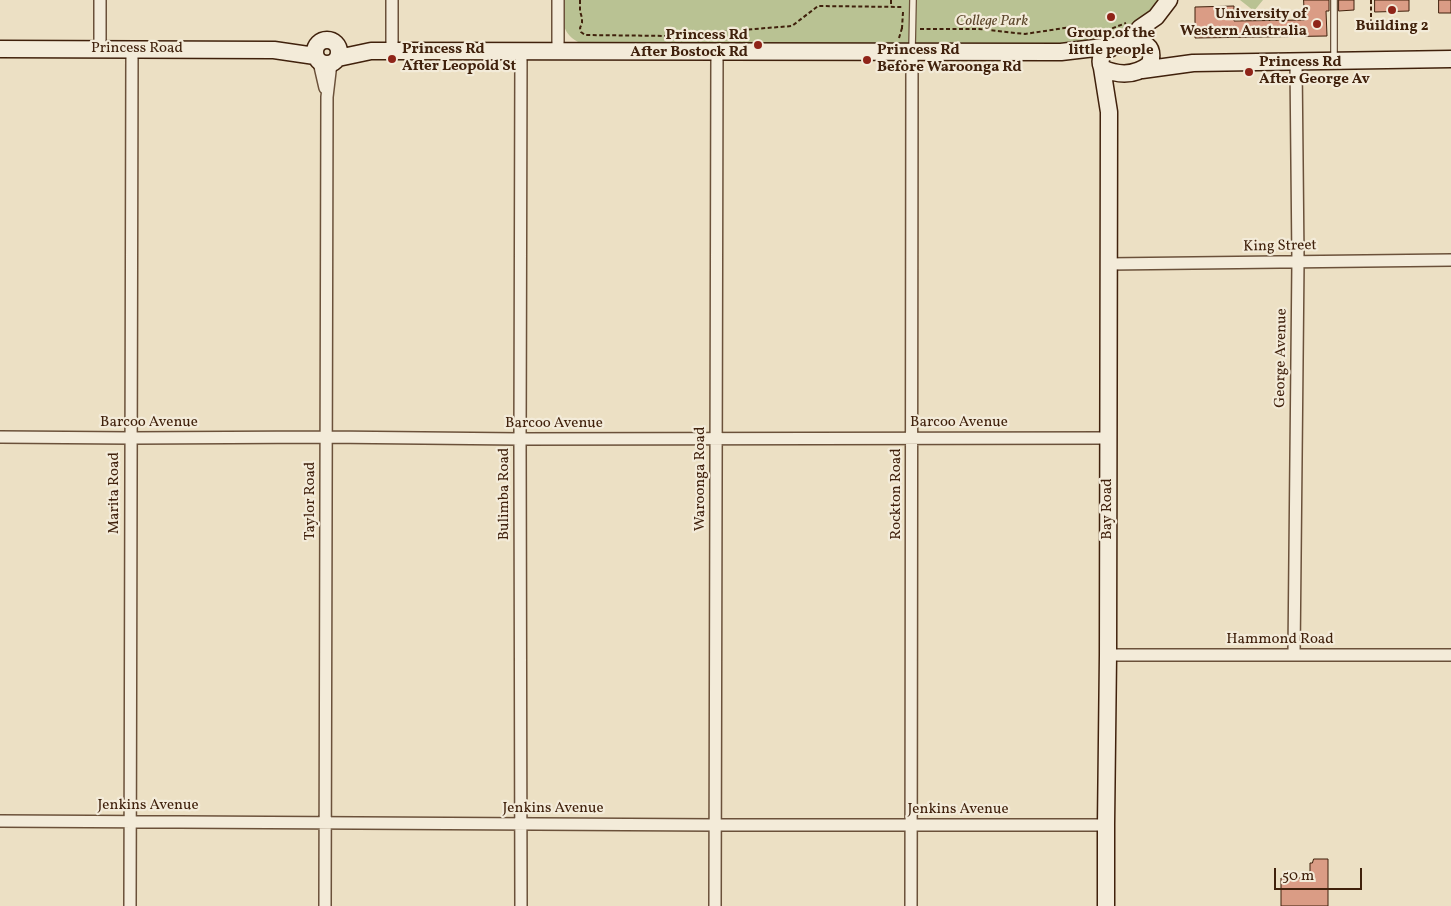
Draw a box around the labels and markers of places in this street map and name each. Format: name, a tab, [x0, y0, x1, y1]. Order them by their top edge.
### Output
marker: Building 2	[1386, 4, 1398, 16]
place label: University of Western Australia	[1180, 6, 1307, 41]
marker: Group of the little people	[1105, 11, 1117, 23]
marker: University of Western Australia	[1311, 18, 1323, 30]
place label: Building 2	[1356, 18, 1428, 36]
place label: Group of the little people	[1067, 25, 1155, 60]
place label: Princess Rd After Bostock Rd	[630, 27, 748, 62]
marker: Princess Rd After Bostock Rd	[752, 39, 764, 51]
place label: Princess Rd After Leopold St	[402, 41, 516, 76]
place label: Princess Rd Before Waroonga Rd	[877, 42, 1022, 77]
marker: Princess Rd After Leopold St	[386, 53, 398, 65]
marker: Princess Rd Before Waroonga Rd	[861, 54, 873, 66]
place label: Princess Rd After George Av	[1259, 54, 1370, 89]
marker: Princess Rd After George Av	[1243, 66, 1255, 78]

